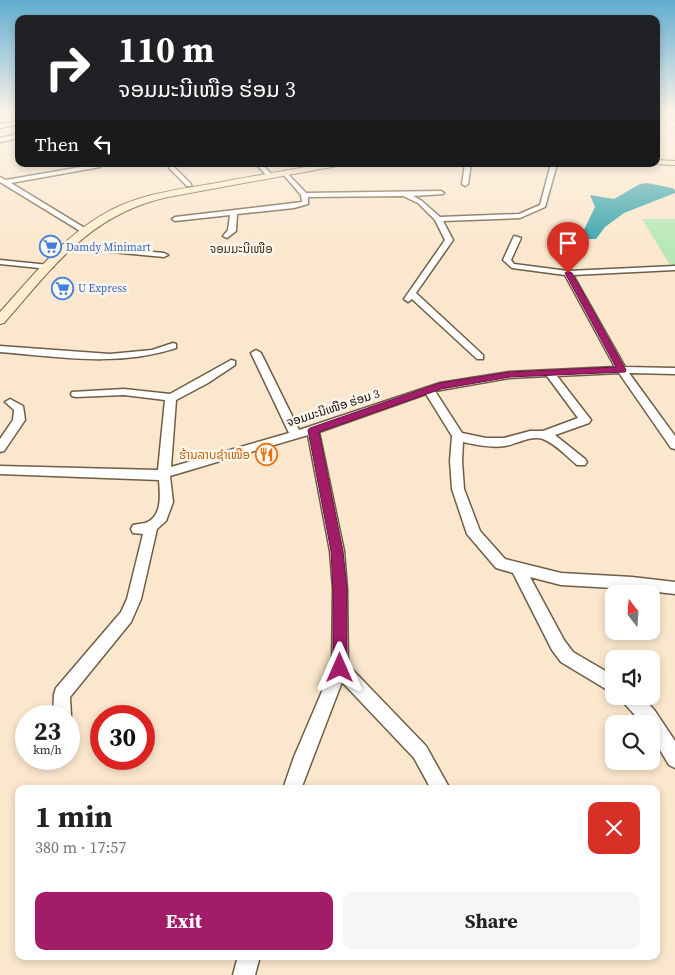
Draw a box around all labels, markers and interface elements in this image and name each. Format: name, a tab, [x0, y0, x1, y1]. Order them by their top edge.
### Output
text: 110 m	[118, 26, 214, 74]
icon: right	[35, 35, 100, 100]
text: ຈອມມະນີເໜືອ ຮ່ອມ 3	[118, 74, 296, 104]
icon: left	[89, 130, 117, 158]
text: Then	[35, 131, 79, 157]
pin	[547, 222, 589, 273]
icon: arrive	[554, 229, 582, 257]
supermarket icon: Damdy Minimart	[38, 235, 62, 259]
place label: Damdy Minimart	[66, 240, 151, 255]
district label: ຈອມມະນີເໜືອ	[209, 241, 273, 257]
supermarket icon: U Express	[50, 276, 74, 300]
place label: U Express	[78, 281, 127, 296]
street label: ຈອມມະນີເໜືອ ຮ່ອມ 3	[284, 385, 382, 431]
restaurant icon: ຮ້ານລາບຊຳເໜືອ	[254, 443, 278, 467]
place label: ຮ້ານລາບຊຳເໜືອ	[179, 447, 250, 463]
north arrow	[605, 585, 660, 640]
map controls	[605, 585, 660, 770]
position arrow	[313, 641, 365, 693]
button: sound	[605, 650, 660, 705]
speed limit sign: 30	[90, 705, 155, 770]
text: 23	[34, 714, 61, 748]
button: search	[605, 715, 660, 770]
text: km/h	[33, 742, 62, 758]
text: 1 min	[35, 796, 113, 837]
button: close	[588, 802, 640, 854]
text: 380 m · 17:57	[35, 836, 126, 858]
button: Exit	[35, 892, 333, 950]
button: Share	[343, 892, 640, 950]

